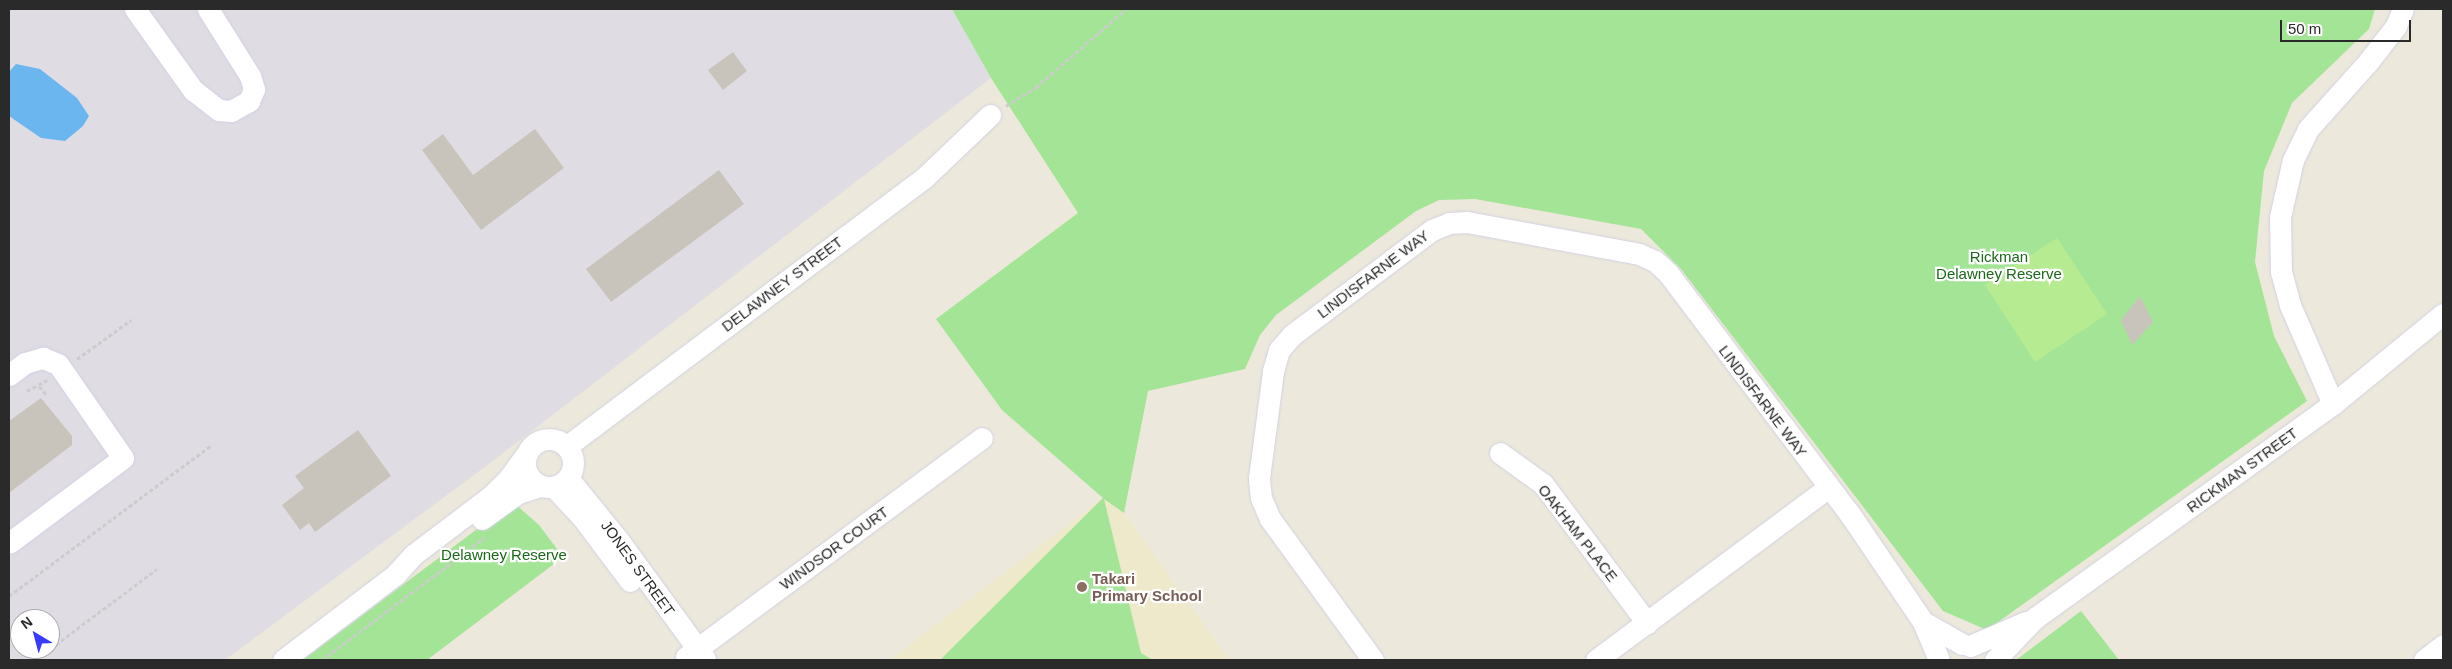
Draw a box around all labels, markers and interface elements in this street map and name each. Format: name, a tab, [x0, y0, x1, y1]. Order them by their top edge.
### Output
scale bar	[2282, 10, 2413, 42]
text: 50 m	[2288, 20, 2321, 37]
street label: LINDISFARNE WAY	[1314, 226, 1432, 322]
street label: DELAWNEY STREET	[718, 233, 846, 335]
park label: Rickman Delawney Reserve	[1936, 247, 2062, 282]
street label: LINDISFARNE WAY	[1715, 342, 1811, 460]
street label: RICKMAN STREET	[2183, 424, 2301, 516]
street label: OAKHAM PLACE	[1534, 481, 1622, 585]
street label: WINDSOR COURT	[776, 503, 892, 593]
street label: JONES STREET	[597, 517, 679, 619]
park label: Delawney Reserve	[441, 546, 567, 564]
place label: Takari Primary School	[1092, 569, 1202, 604]
marker: Takari Primary School	[1076, 581, 1088, 593]
north arrow	[10, 609, 60, 659]
text: N	[18, 613, 35, 632]

